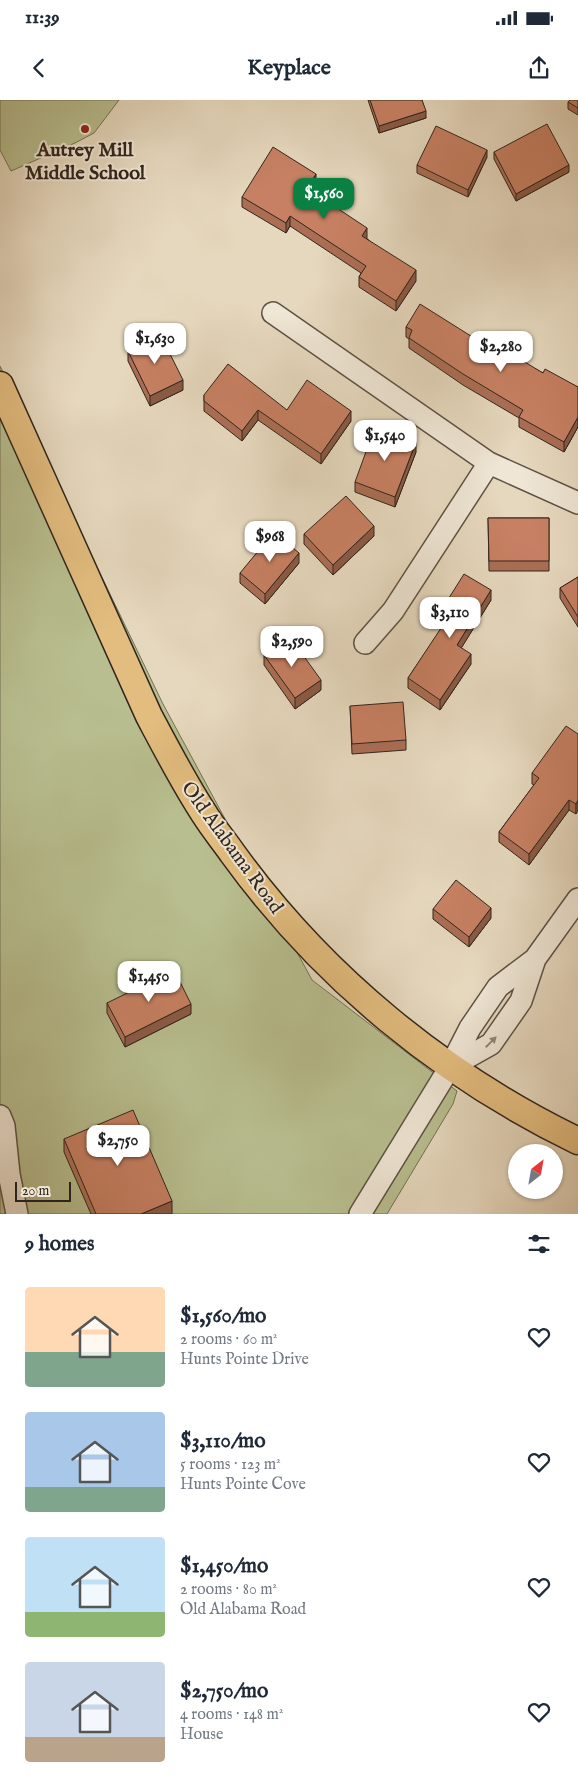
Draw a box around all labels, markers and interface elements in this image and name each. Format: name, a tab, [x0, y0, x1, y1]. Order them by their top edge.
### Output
text: 11:39	[25, 6, 60, 30]
icon: back	[25, 54, 53, 82]
text: Keyplace	[247, 54, 331, 82]
icon: share	[525, 54, 553, 82]
marker: Autrey Mill Middle School	[79, 123, 91, 135]
place label: Autrey Mill Middle School	[25, 138, 146, 186]
pin: $1,560	[283, 178, 365, 220]
text: $1,560	[304, 184, 344, 204]
pin: $1,630	[114, 322, 196, 365]
text: $1,630	[135, 329, 175, 349]
pin: $2,280	[460, 330, 542, 373]
text: $2,280	[480, 337, 522, 357]
pin: $1,540	[344, 420, 426, 462]
text: $1,540	[365, 426, 405, 446]
pin: $968	[240, 520, 300, 563]
text: $968	[256, 527, 284, 547]
pin: $3,110	[409, 596, 491, 639]
text: $3,110	[431, 603, 469, 623]
pin: $2,590	[251, 626, 333, 668]
text: $2,590	[271, 632, 313, 652]
street label: Old Alabama Road	[175, 777, 288, 919]
pin: $1,450	[108, 960, 190, 1003]
text: $1,450	[129, 967, 169, 987]
one-way arrow	[485, 1036, 497, 1048]
pin: $2,750	[77, 1124, 159, 1167]
text: $2,750	[98, 1131, 138, 1151]
north arrow	[508, 1144, 562, 1199]
map controls	[508, 1144, 563, 1199]
scale bar	[15, 1179, 71, 1202]
text: 20 m	[22, 1182, 49, 1200]
icon: filters	[525, 1230, 553, 1258]
text: 9 homes	[25, 1231, 94, 1258]
text: $1,560/mo	[180, 1303, 266, 1330]
icon: home	[65, 1307, 125, 1367]
icon: heart	[525, 1323, 553, 1351]
text: 2 rooms · 60 m²	[180, 1330, 278, 1350]
text: Hunts Pointe Drive	[180, 1350, 309, 1370]
text: $3,110/mo	[180, 1428, 266, 1455]
icon: home	[65, 1432, 125, 1492]
icon: heart	[525, 1448, 553, 1476]
text: 5 rooms · 123 m²	[180, 1455, 281, 1475]
text: Hunts Pointe Cove	[180, 1475, 306, 1495]
text: $1,450/mo	[180, 1553, 268, 1580]
icon: home	[65, 1557, 125, 1617]
icon: heart	[525, 1573, 553, 1601]
text: 2 rooms · 80 m²	[180, 1580, 277, 1600]
text: Old Alabama Road	[180, 1600, 306, 1620]
text: $2,750/mo	[180, 1678, 268, 1705]
icon: home	[65, 1682, 125, 1742]
icon: heart	[525, 1698, 553, 1726]
text: 4 rooms · 148 m²	[180, 1705, 283, 1725]
text: House	[180, 1725, 223, 1745]

